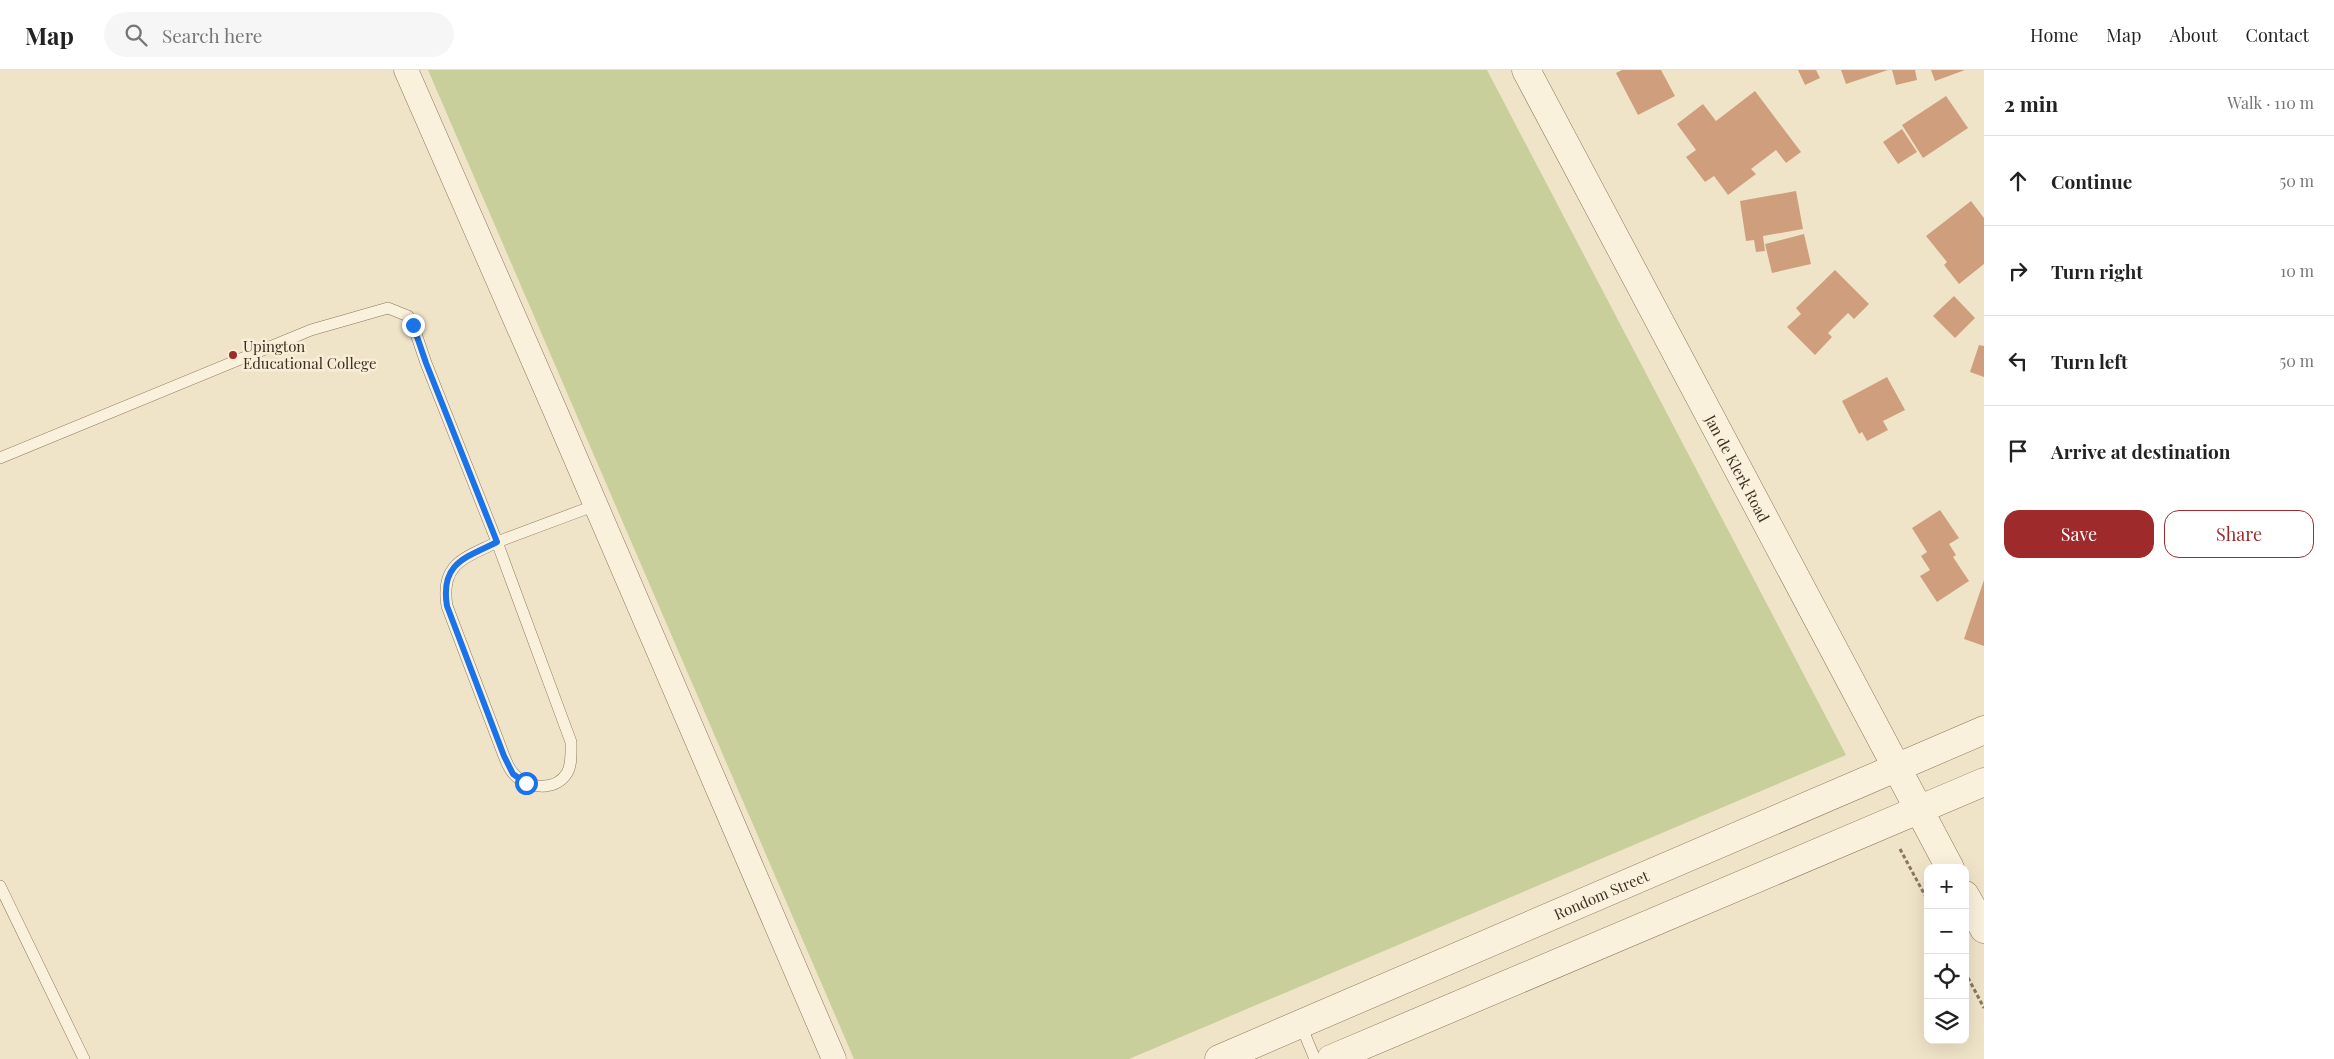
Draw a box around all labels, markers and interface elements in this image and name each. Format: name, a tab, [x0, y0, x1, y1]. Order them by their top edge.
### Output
search box	[104, 12, 454, 57]
text: Map	[25, 19, 74, 51]
icon: search	[122, 21, 150, 49]
text: Search here	[162, 22, 262, 48]
text: Home	[2030, 23, 2078, 47]
text: Map	[2106, 23, 2141, 47]
text: About	[2169, 23, 2218, 47]
text: Contact	[2246, 23, 2309, 47]
text: 2 min	[2004, 89, 2058, 117]
text: Walk · 110 m	[2227, 92, 2314, 113]
icon: ahead	[2004, 167, 2032, 195]
text: Continue	[2051, 168, 2132, 194]
text: 50 m	[2280, 170, 2314, 191]
icon: right	[2004, 257, 2032, 285]
text: Turn right	[2051, 258, 2143, 284]
text: 10 m	[2280, 260, 2314, 281]
route end	[402, 314, 425, 337]
place label: Upington Educational College	[243, 336, 376, 373]
icon: left	[2004, 347, 2032, 375]
text: Turn left	[2051, 348, 2128, 374]
marker: Upington Educational College	[227, 349, 239, 361]
text: 50 m	[2280, 350, 2314, 371]
street label: Jan de Klerk Road	[1700, 410, 1774, 526]
icon: arrive	[2004, 437, 2032, 465]
text: Arrive at destination	[2051, 438, 2231, 464]
button: Save	[2004, 510, 2154, 558]
button: Share	[2164, 510, 2314, 558]
route start	[515, 772, 538, 795]
map controls	[1924, 864, 1969, 1044]
button: +	[1924, 864, 1969, 909]
street label: Rondom Street	[1551, 865, 1652, 924]
button: −	[1924, 909, 1969, 954]
button: locate	[1924, 954, 1969, 999]
button: layers	[1924, 999, 1969, 1044]

